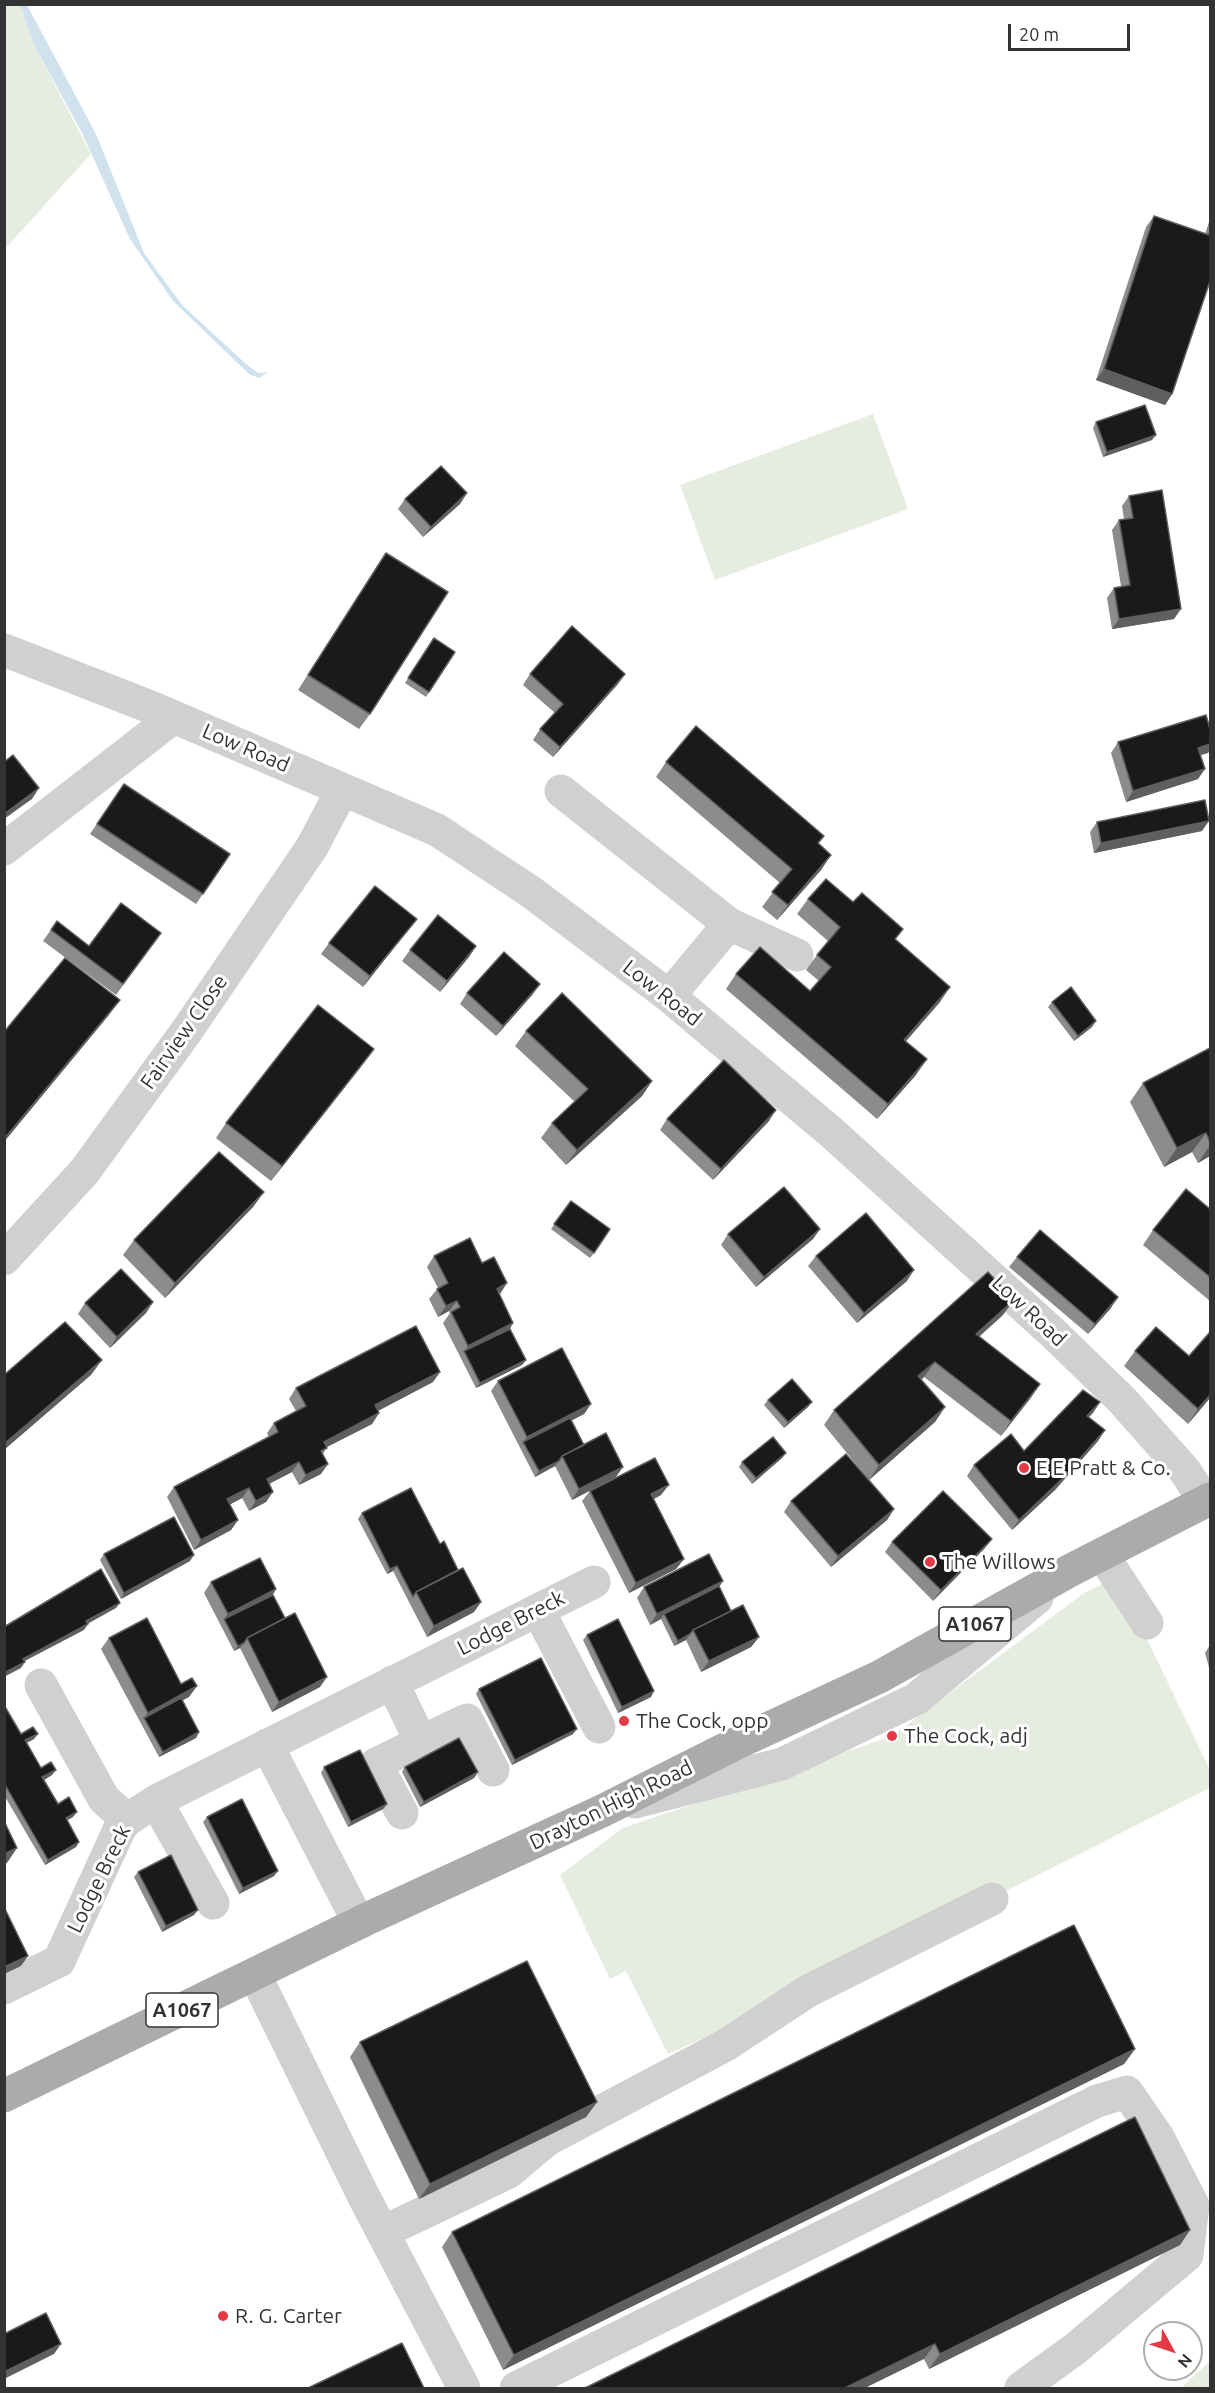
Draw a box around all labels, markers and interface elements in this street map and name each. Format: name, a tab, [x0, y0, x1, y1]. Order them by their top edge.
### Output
scale bar	[1011, 12, 1132, 50]
text: 20 m	[1019, 24, 1059, 44]
street label: Low Road	[199, 718, 293, 778]
street label: Low Road	[618, 955, 706, 1031]
street label: Fairview Close	[135, 970, 233, 1094]
street label: Low Road	[987, 1270, 1071, 1352]
place label: E E Pratt & Co.	[1036, 1455, 1171, 1481]
marker: E E Pratt & Co.	[1017, 1461, 1031, 1475]
place label: The Willows	[942, 1549, 1056, 1575]
marker: The Willows	[923, 1555, 937, 1569]
street label: Lodge Breck	[453, 1585, 569, 1661]
road number: A1067	[939, 1607, 1011, 1641]
place label: The Cock, opp	[636, 1708, 768, 1734]
marker: The Cock, opp	[617, 1714, 631, 1728]
place label: The Cock, adj	[904, 1723, 1028, 1749]
marker: The Cock, adj	[885, 1729, 899, 1743]
street label: Drayton High Road	[525, 1755, 697, 1855]
street label: Lodge Breck	[62, 1821, 136, 1937]
road number: A1067	[146, 1993, 218, 2027]
place label: R. G. Carter	[235, 2303, 342, 2329]
marker: R. G. Carter	[216, 2309, 230, 2323]
north arrow	[1143, 2321, 1203, 2381]
text: N	[1175, 2351, 1196, 2372]

